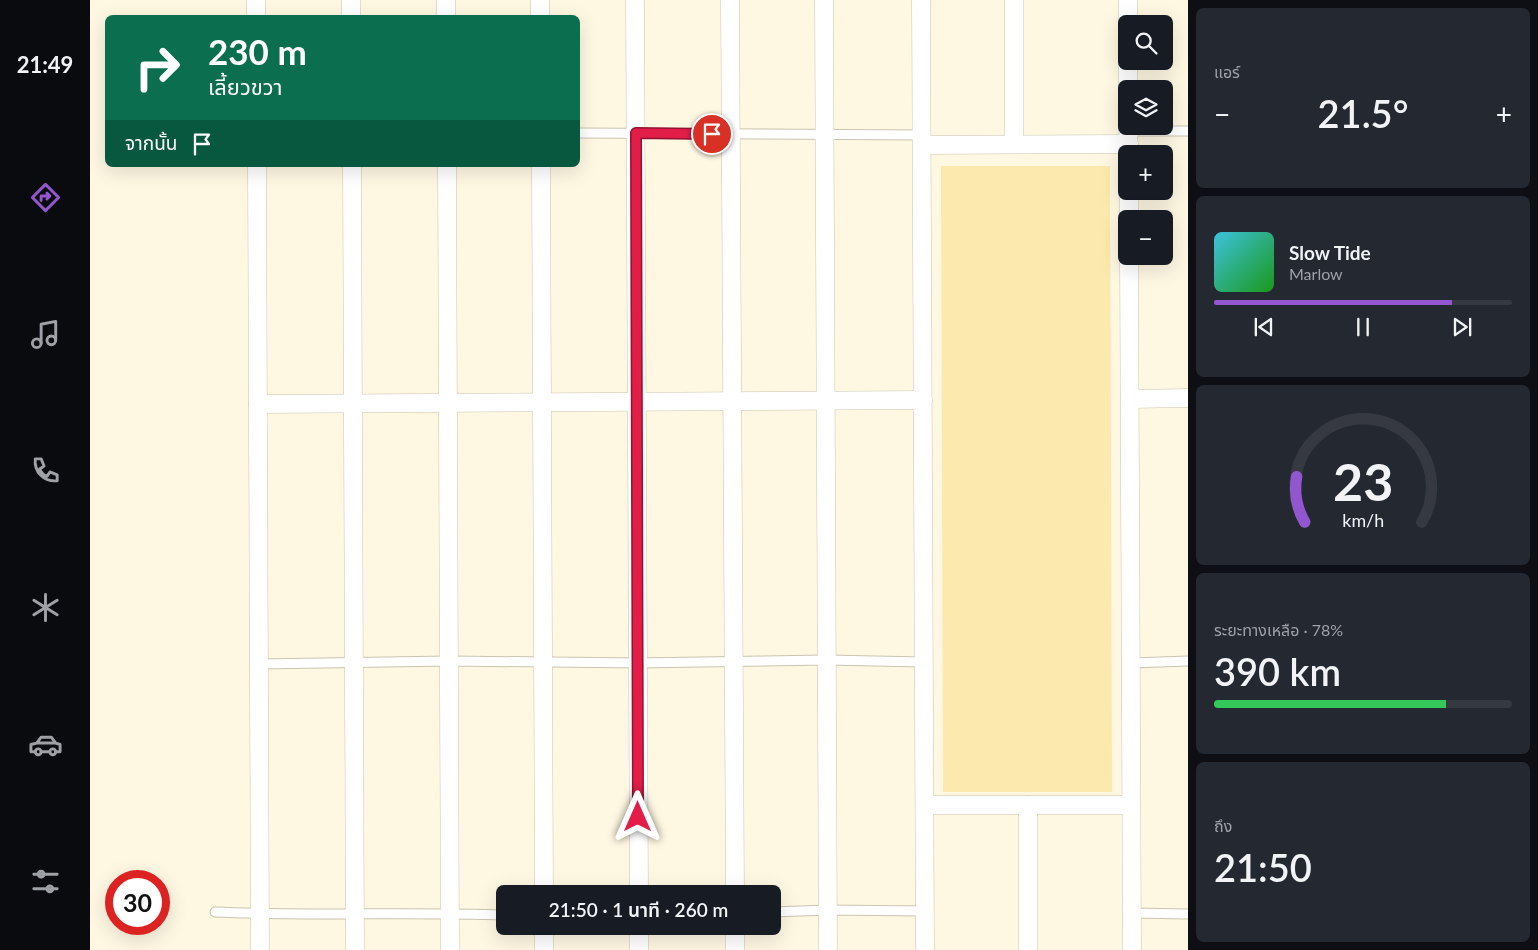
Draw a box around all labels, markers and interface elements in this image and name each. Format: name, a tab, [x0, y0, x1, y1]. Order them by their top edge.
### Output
map controls	[1118, 15, 1173, 265]
button: search	[1118, 15, 1173, 70]
text: 230 m	[208, 30, 307, 72]
icon: right	[125, 35, 190, 100]
text: 21:49	[17, 51, 73, 78]
text: แอร์	[1214, 62, 1240, 81]
text: เลี้ยวขวา	[208, 73, 283, 100]
button: layers	[1118, 80, 1173, 135]
text: 21.5°	[1318, 90, 1408, 136]
text: −	[1214, 97, 1230, 131]
text: +	[1496, 97, 1512, 131]
pin	[691, 113, 733, 155]
icon: arrive	[698, 120, 726, 148]
icon: arrive	[188, 130, 216, 158]
text: จากนั้น	[125, 131, 178, 154]
button: +	[1118, 145, 1173, 200]
icon: directions	[28, 180, 63, 215]
button: −	[1118, 210, 1173, 265]
text: Slow Tide	[1289, 241, 1371, 264]
text: Marlow	[1289, 264, 1343, 283]
icon: previous	[1250, 313, 1278, 341]
icon: pause	[1349, 313, 1377, 341]
icon: next	[1448, 313, 1476, 341]
icon: music	[28, 317, 63, 352]
text: 23	[1333, 450, 1393, 512]
icon: phone	[28, 453, 63, 488]
text: km/h	[1342, 509, 1384, 531]
icon: climate	[28, 590, 63, 625]
text: ระยะทางเหลือ · 78%	[1214, 620, 1343, 639]
text: 390 km	[1214, 648, 1341, 694]
icon: car	[28, 727, 63, 762]
position arrow	[611, 790, 663, 842]
text: ถึง	[1214, 816, 1232, 835]
text: 21:50	[1214, 844, 1312, 890]
icon: filters	[28, 864, 63, 899]
speed limit sign: 30	[105, 870, 170, 935]
text: 21:50 · 1 นาที · 260 m	[549, 898, 728, 921]

